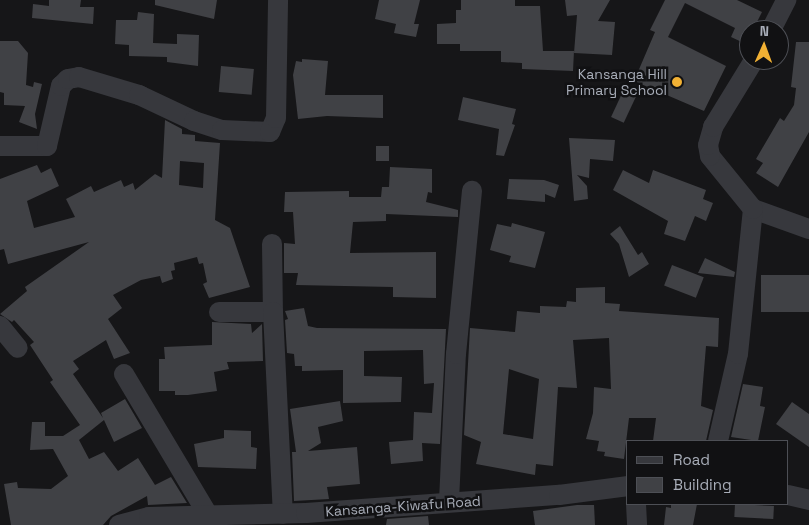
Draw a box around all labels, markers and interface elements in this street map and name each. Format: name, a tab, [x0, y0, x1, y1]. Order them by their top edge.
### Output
north arrow	[739, 20, 789, 70]
text: N	[759, 22, 769, 40]
place label: Kansanga Hill Primary School	[566, 66, 667, 98]
marker: Kansanga Hill Primary School	[671, 76, 683, 88]
legend	[626, 440, 789, 505]
text: Road	[673, 450, 710, 469]
text: Building	[673, 475, 732, 494]
street label: Kansanga-Kiwafu Road	[325, 492, 481, 520]

